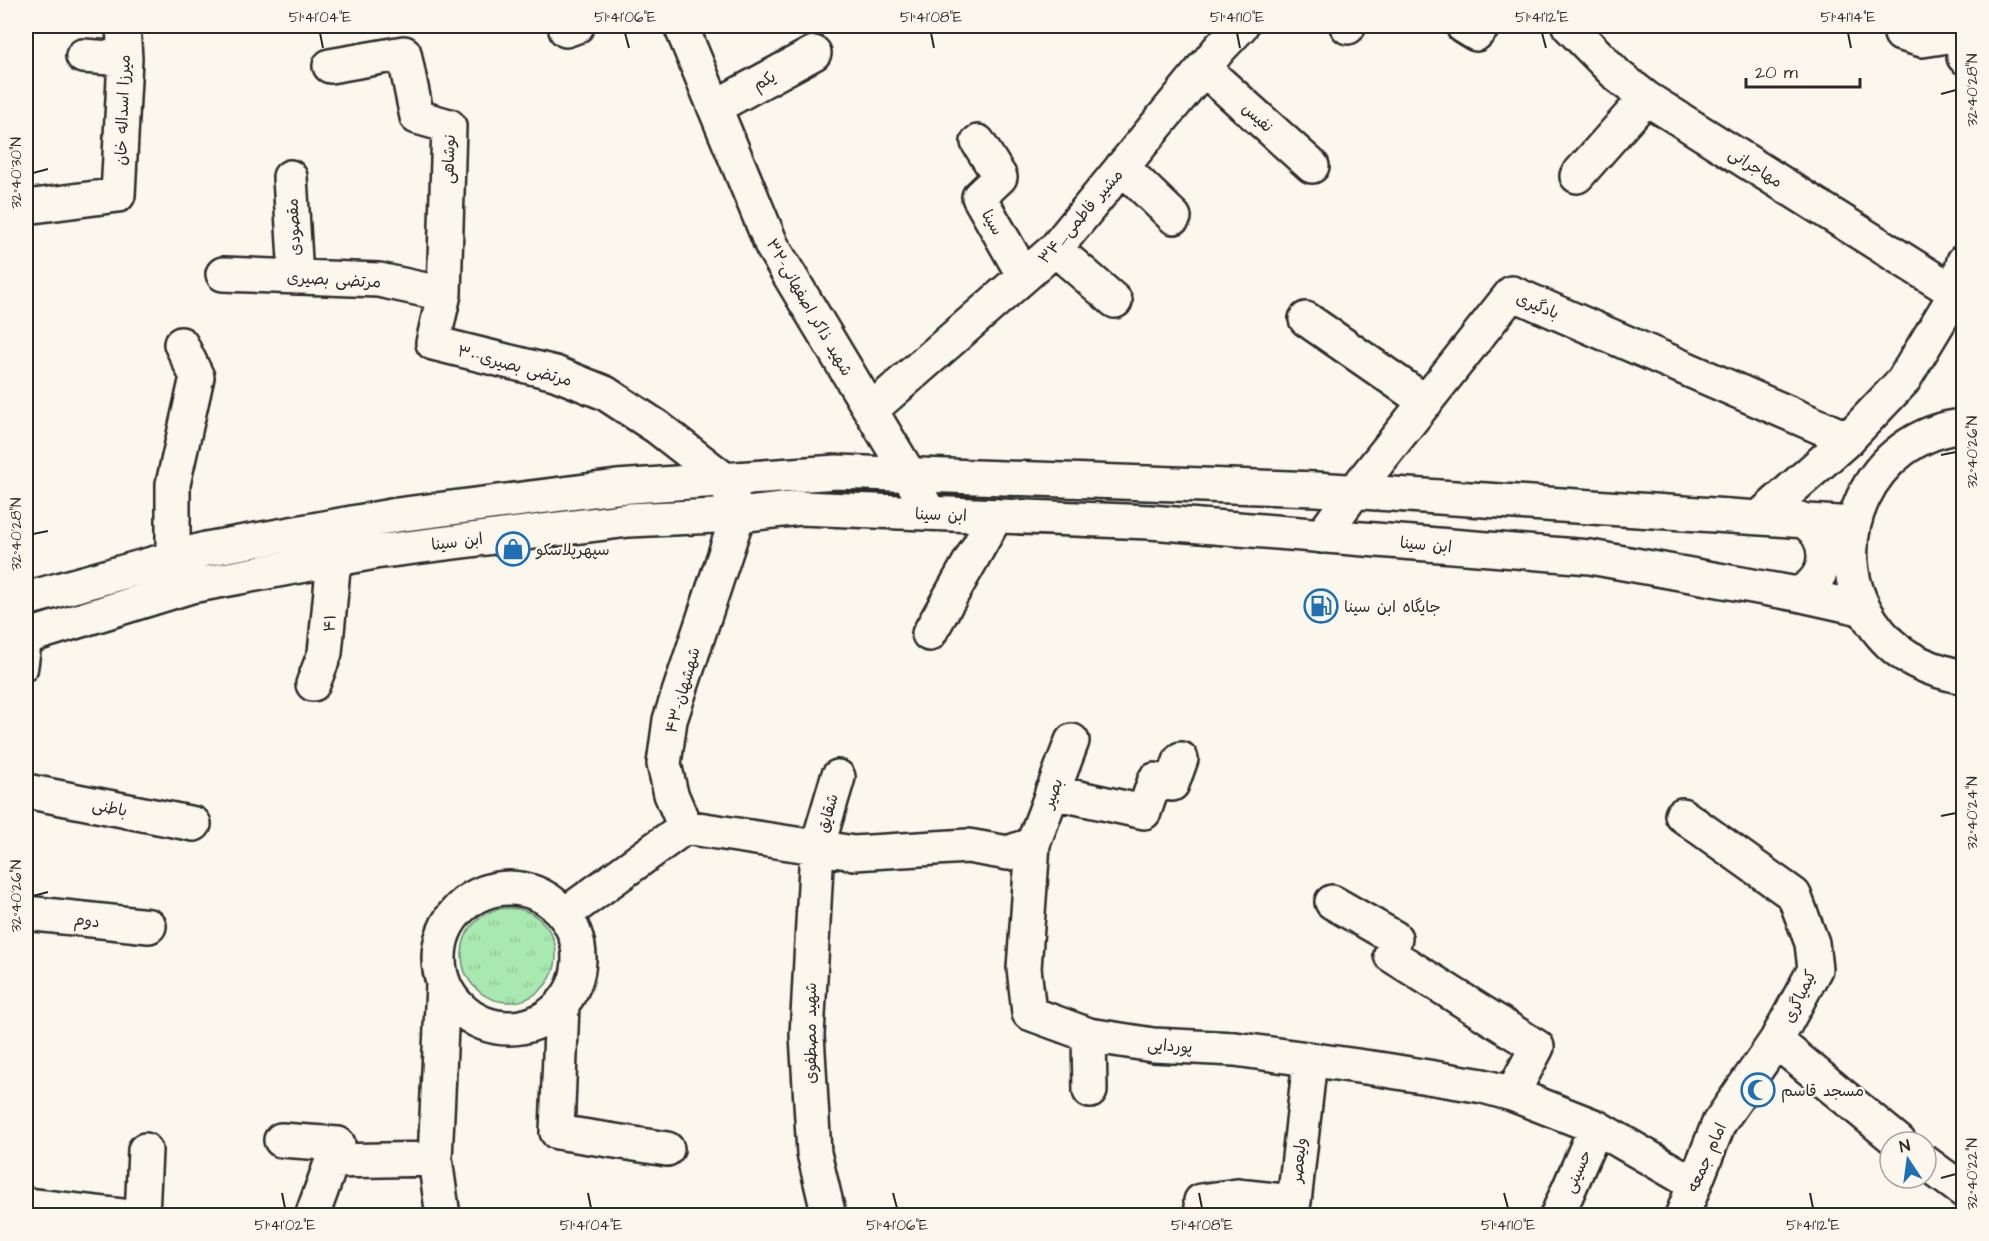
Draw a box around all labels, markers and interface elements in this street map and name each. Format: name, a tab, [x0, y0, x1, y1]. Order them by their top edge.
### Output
text: 51°41'04"E	[289, 7, 351, 28]
text: 51°41'06"E	[594, 7, 656, 28]
text: 51°41'08"E	[900, 7, 962, 28]
text: 51°41'10"E	[1210, 7, 1264, 28]
text: 51°41'12"E	[1515, 7, 1569, 28]
text: 51°41'14"E	[1821, 7, 1876, 28]
scale bar	[1746, 51, 1860, 89]
street label: میرزا اسداله خان	[110, 54, 136, 166]
text: 32°40'28"N	[1962, 54, 1983, 126]
text: 20 m	[1755, 60, 1798, 85]
street label: یکم	[749, 66, 780, 97]
street label: نفیس	[1237, 98, 1278, 138]
street label: نوشاهی	[437, 134, 461, 184]
text: 32°40'30"N	[6, 137, 27, 209]
street label: مهاجرانی	[1724, 143, 1787, 193]
street label: ۳۴_مشیر فاطمی	[1033, 165, 1128, 269]
street label: مقصودی	[282, 198, 306, 256]
street label: سینا	[976, 206, 1008, 239]
street label: ۳۲-شهید ذاکر اصفهانی	[761, 235, 857, 380]
street label: مرتضی بصیری	[286, 267, 382, 293]
street label: بادگیری	[1513, 287, 1562, 324]
street label: ۳۰-مرتضی بصیری	[455, 340, 574, 392]
text: 32°40'26"N	[1962, 416, 1983, 488]
text: 32°40'28"N	[6, 498, 27, 570]
street label: ابن سینا	[915, 503, 967, 527]
street label: ابن سینا	[430, 528, 484, 556]
shop icon: سپهرپلاسکو	[495, 531, 531, 567]
street label: ابن سینا	[1399, 532, 1453, 558]
place label: سپهرپلاسکو	[535, 539, 610, 561]
fuel station icon: جایگاه ابن سینا	[1303, 588, 1339, 624]
place label: جایگاه ابن سینا	[1344, 596, 1441, 618]
street label: ۴۱	[318, 613, 342, 633]
street label: ۴۳-شهشهان	[660, 645, 706, 736]
street label: بصیر	[1037, 775, 1069, 813]
text: 32°40'24"N	[1962, 776, 1983, 850]
street label: شقایق	[812, 791, 844, 835]
street label: باطنی	[90, 794, 129, 822]
text: 32°40'26"N	[6, 860, 27, 932]
street label: دوم	[73, 909, 101, 934]
street label: کیمیاگری	[1778, 966, 1822, 1027]
street label: شهید مصطفوی	[800, 982, 822, 1084]
street label: پوردایی	[1147, 1033, 1193, 1059]
mosque icon: مسجد قاسم	[1740, 1072, 1776, 1108]
place label: مسجد قاسم	[1781, 1080, 1864, 1103]
street label: امام جمعه	[1682, 1119, 1733, 1196]
north arrow	[1878, 1130, 1938, 1190]
text: N	[1897, 1135, 1912, 1158]
street label: ولیعصر	[1285, 1137, 1312, 1186]
text: 32°40'22"N	[1962, 1138, 1983, 1210]
street label: حسینی	[1559, 1146, 1597, 1196]
text: 51°41'02"E	[255, 1215, 316, 1236]
text: 51°41'04"E	[560, 1215, 622, 1236]
text: 51°41'06"E	[866, 1215, 928, 1236]
text: 51°41'08"E	[1171, 1215, 1233, 1236]
text: 51°41'10"E	[1481, 1215, 1535, 1236]
text: 51°41'12"E	[1786, 1215, 1840, 1236]

